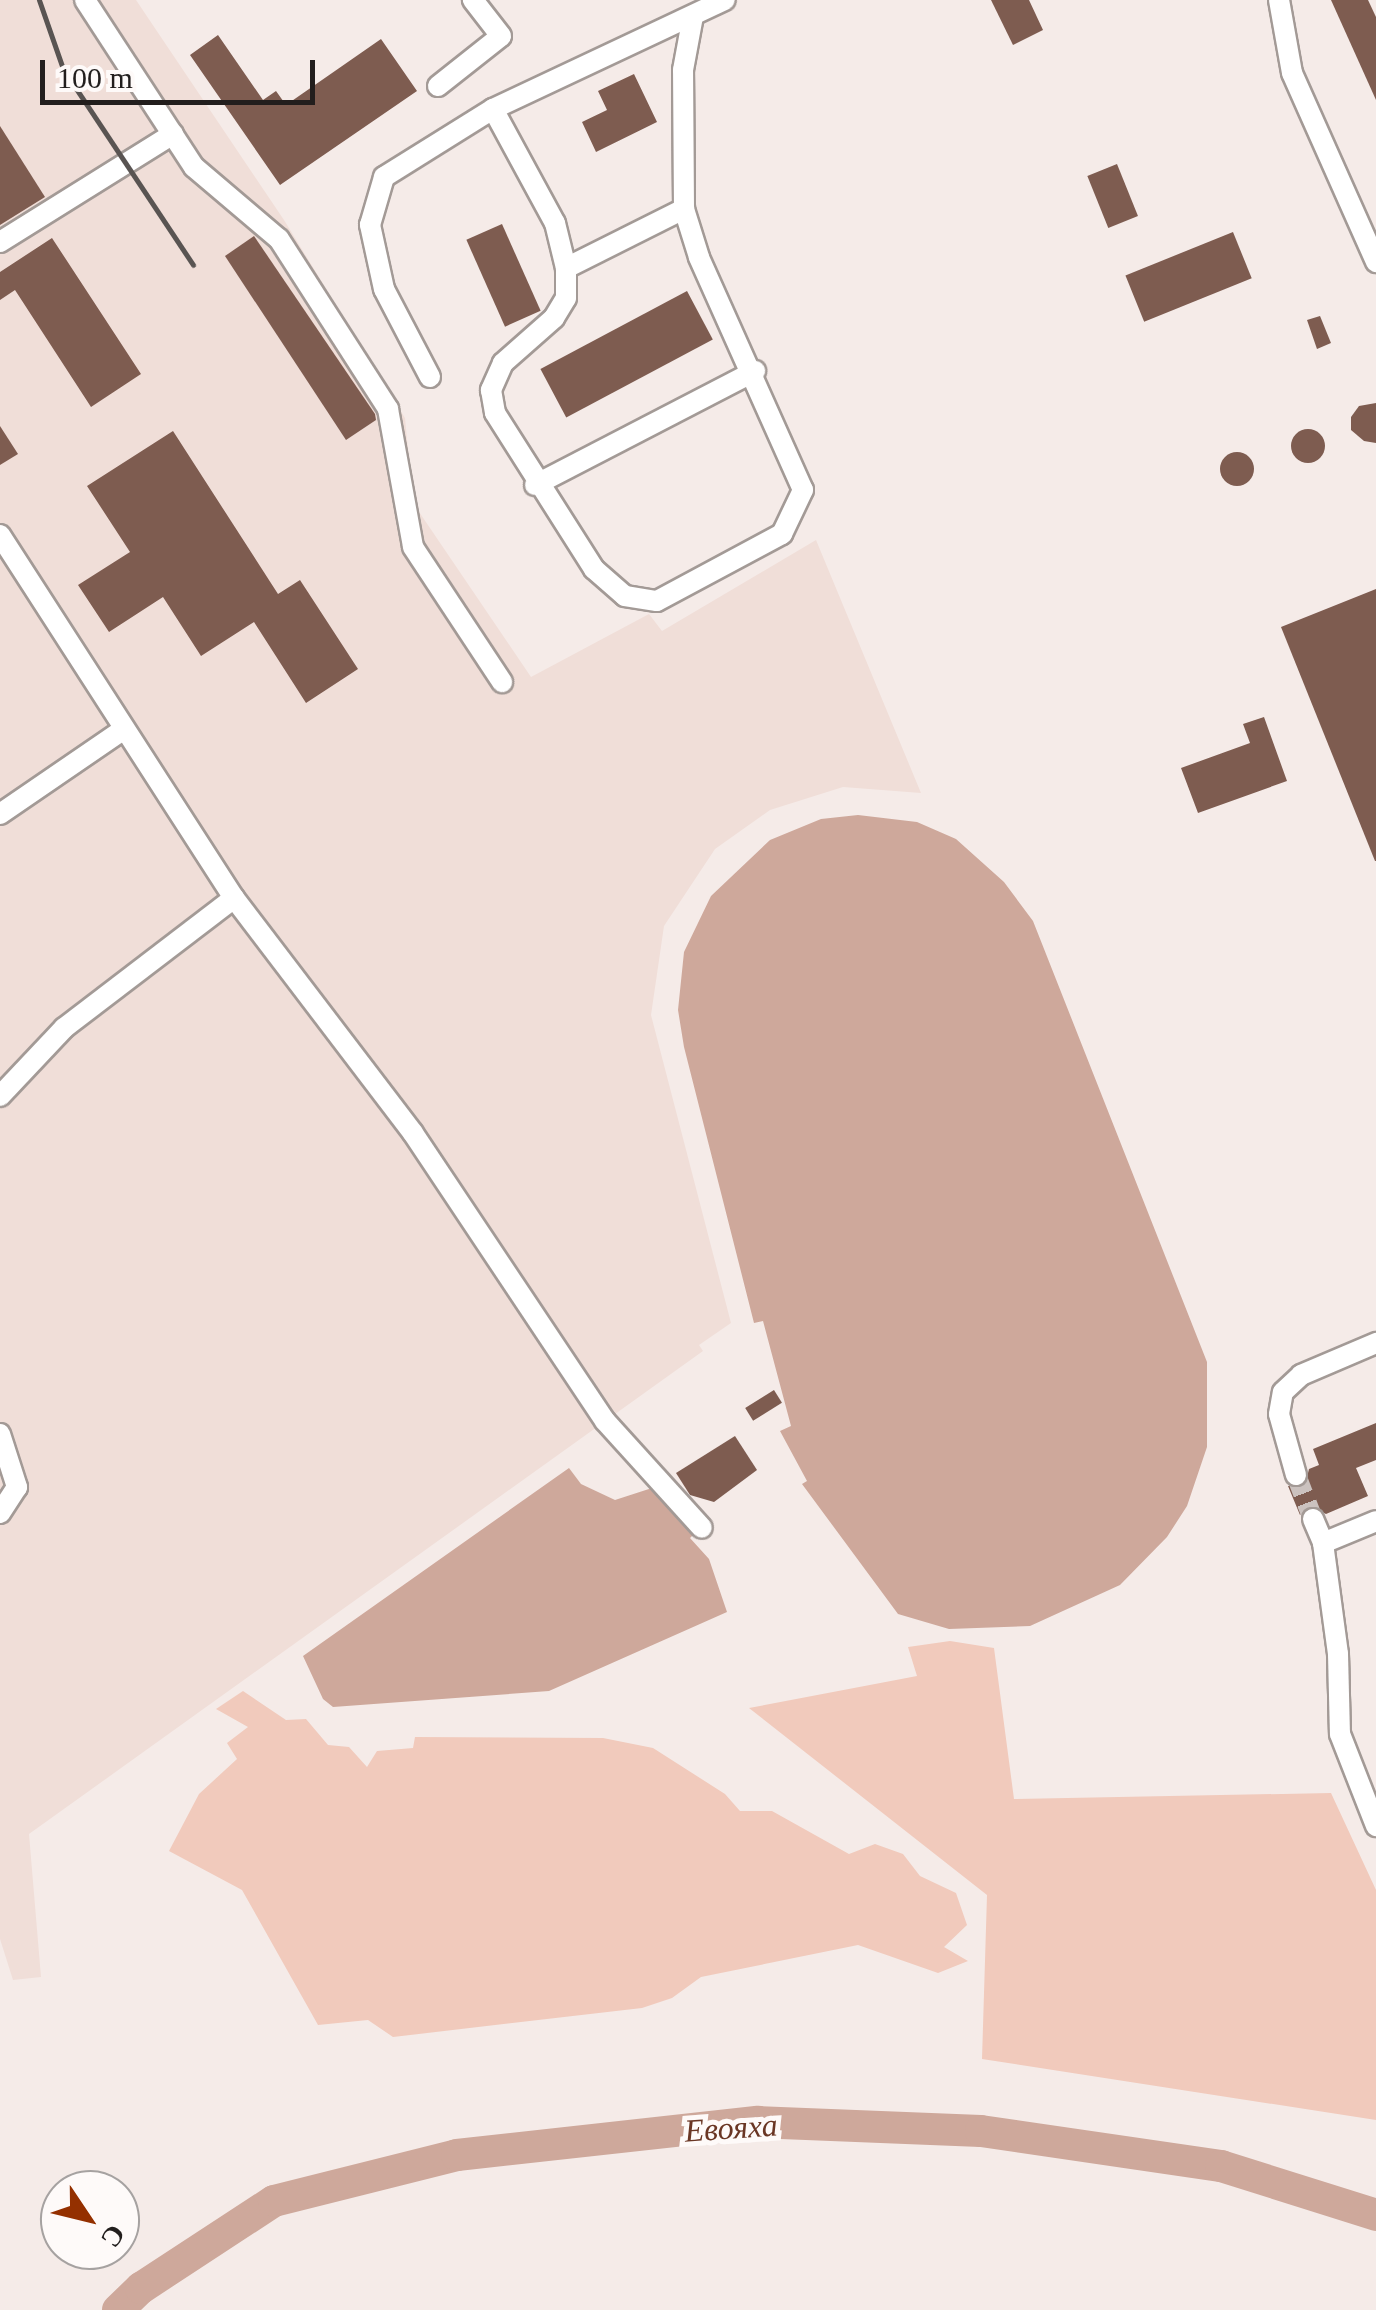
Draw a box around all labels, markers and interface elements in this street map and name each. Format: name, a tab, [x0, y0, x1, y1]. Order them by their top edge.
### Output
scale bar	[45, 40, 320, 102]
text: 100 m	[57, 61, 133, 94]
water label: Евояха	[683, 2106, 779, 2150]
north arrow	[40, 2170, 140, 2270]
text: С	[95, 2219, 132, 2254]

